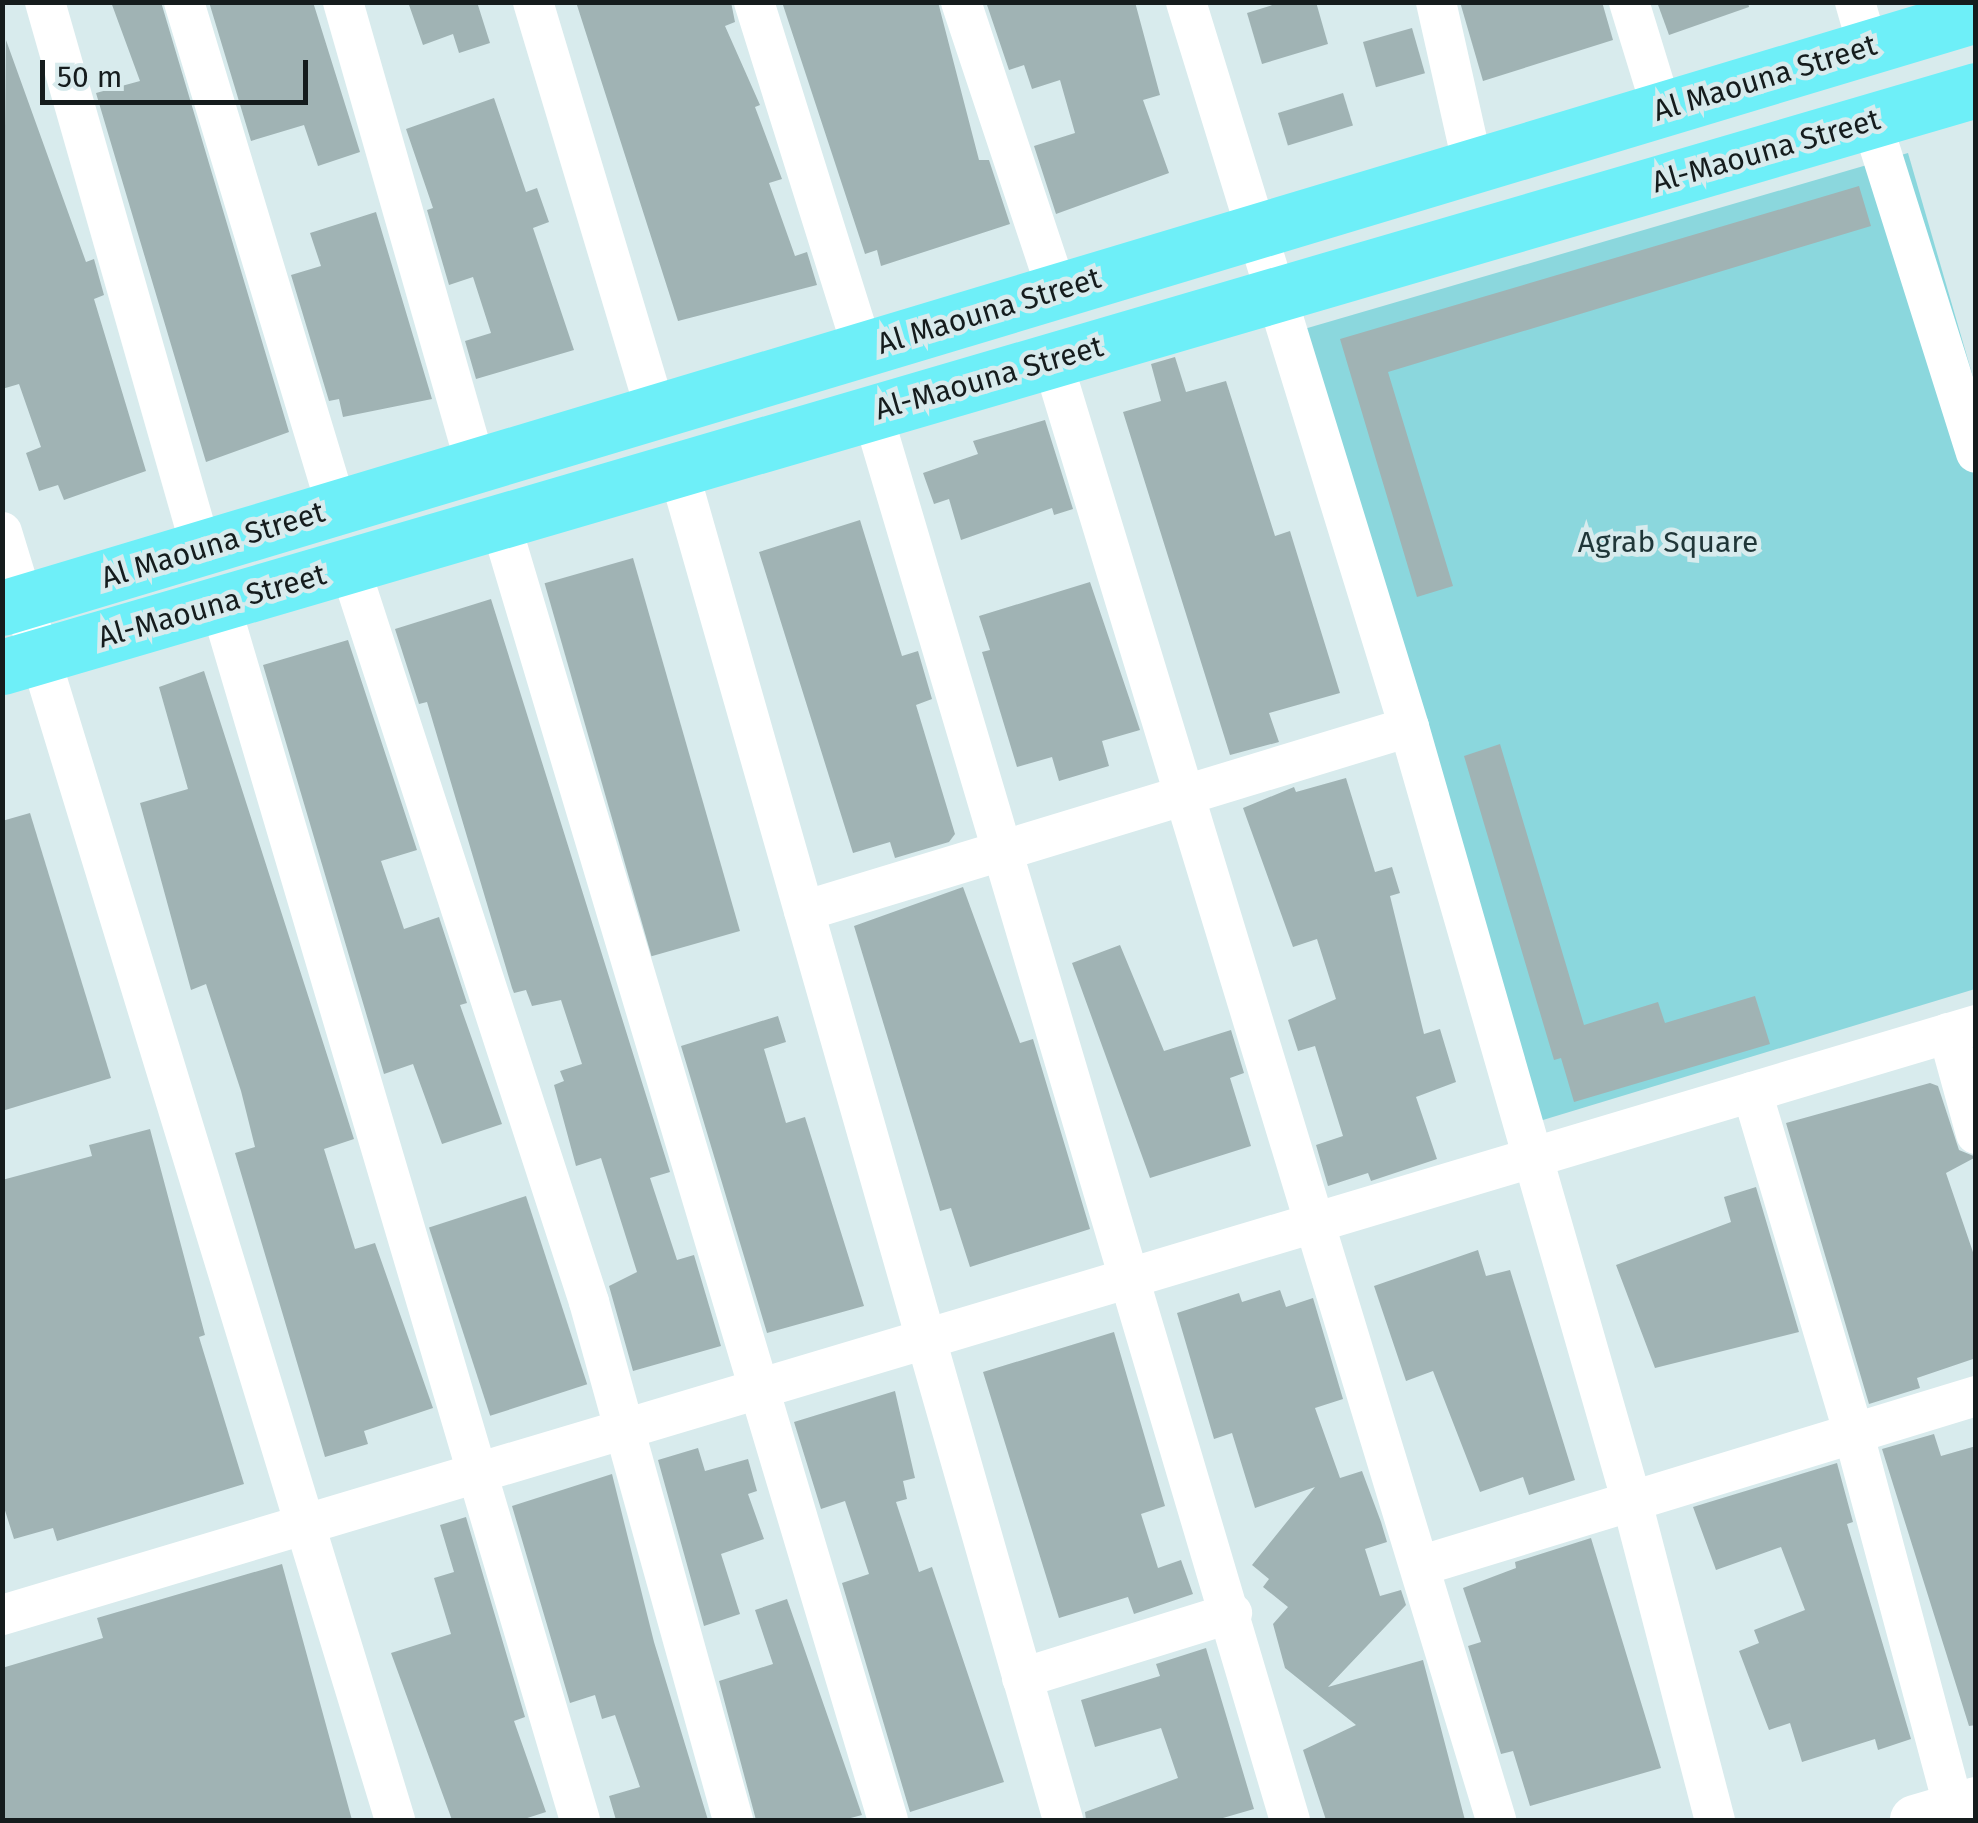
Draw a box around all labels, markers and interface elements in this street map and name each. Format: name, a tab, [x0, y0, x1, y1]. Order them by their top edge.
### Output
street label: Al Maouna Street	[1649, 27, 1881, 129]
scale bar	[45, 40, 312, 102]
text: 50 m	[57, 59, 122, 95]
street label: Al-Maouna Street	[1648, 101, 1884, 201]
street label: Al Maouna Street	[873, 260, 1105, 362]
street label: Al-Maouna Street	[871, 328, 1107, 428]
street label: Al Maouna Street	[97, 494, 329, 596]
park label: Agrab Square	[1578, 524, 1758, 560]
street label: Al-Maouna Street	[94, 556, 330, 656]

